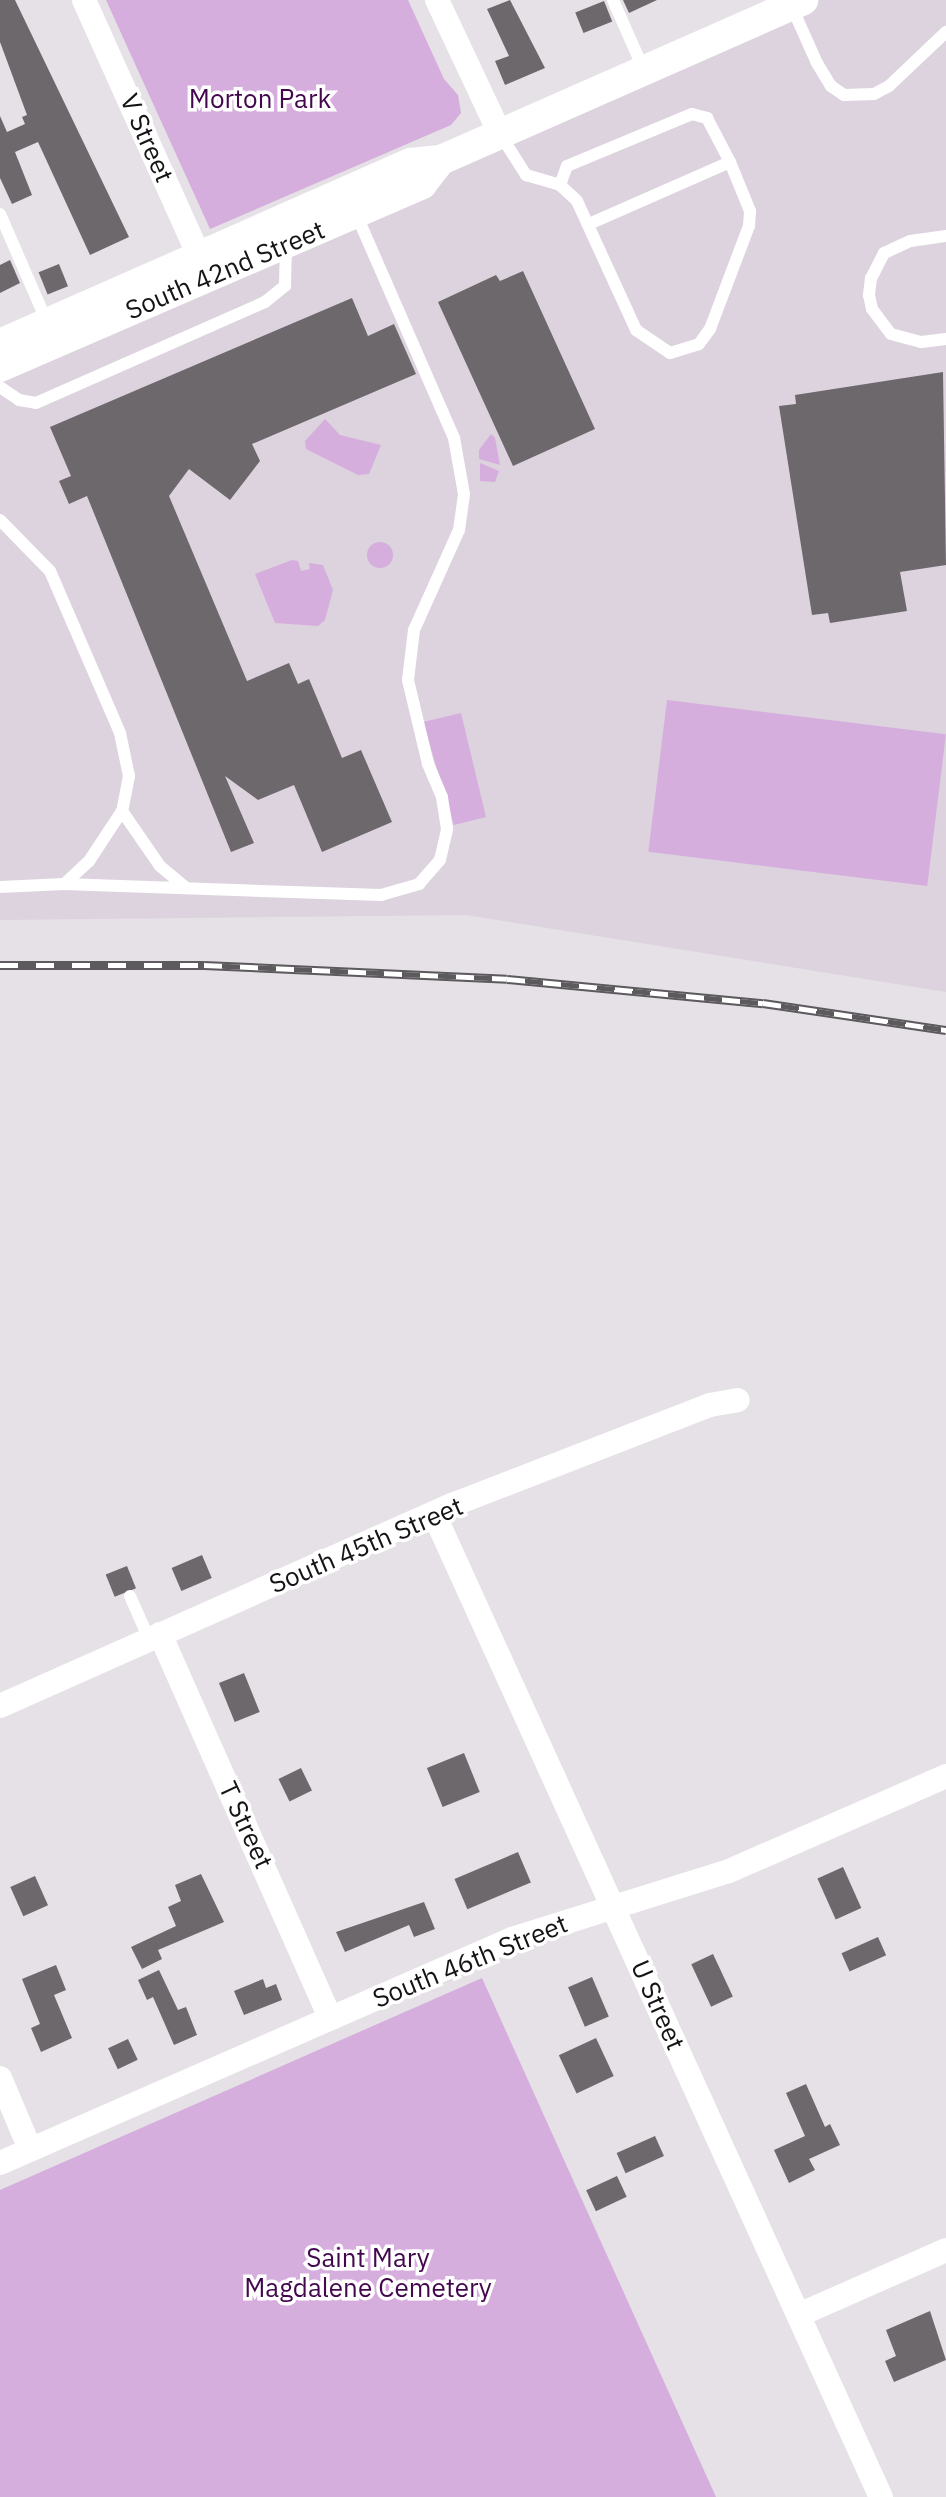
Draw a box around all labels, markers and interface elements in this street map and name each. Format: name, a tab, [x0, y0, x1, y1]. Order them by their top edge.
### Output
park label: Morton Park	[189, 83, 331, 115]
street label: V Street	[114, 89, 180, 187]
street label: South 42nd Street	[121, 214, 329, 326]
street label: South 45th Street	[265, 1490, 467, 1600]
street label: T Street	[212, 1777, 280, 1873]
street label: South 46th Street	[368, 1908, 572, 2014]
street label: U Street	[624, 1955, 692, 2055]
park label: Saint Mary Magdalene Cemetery	[244, 2242, 492, 2304]

